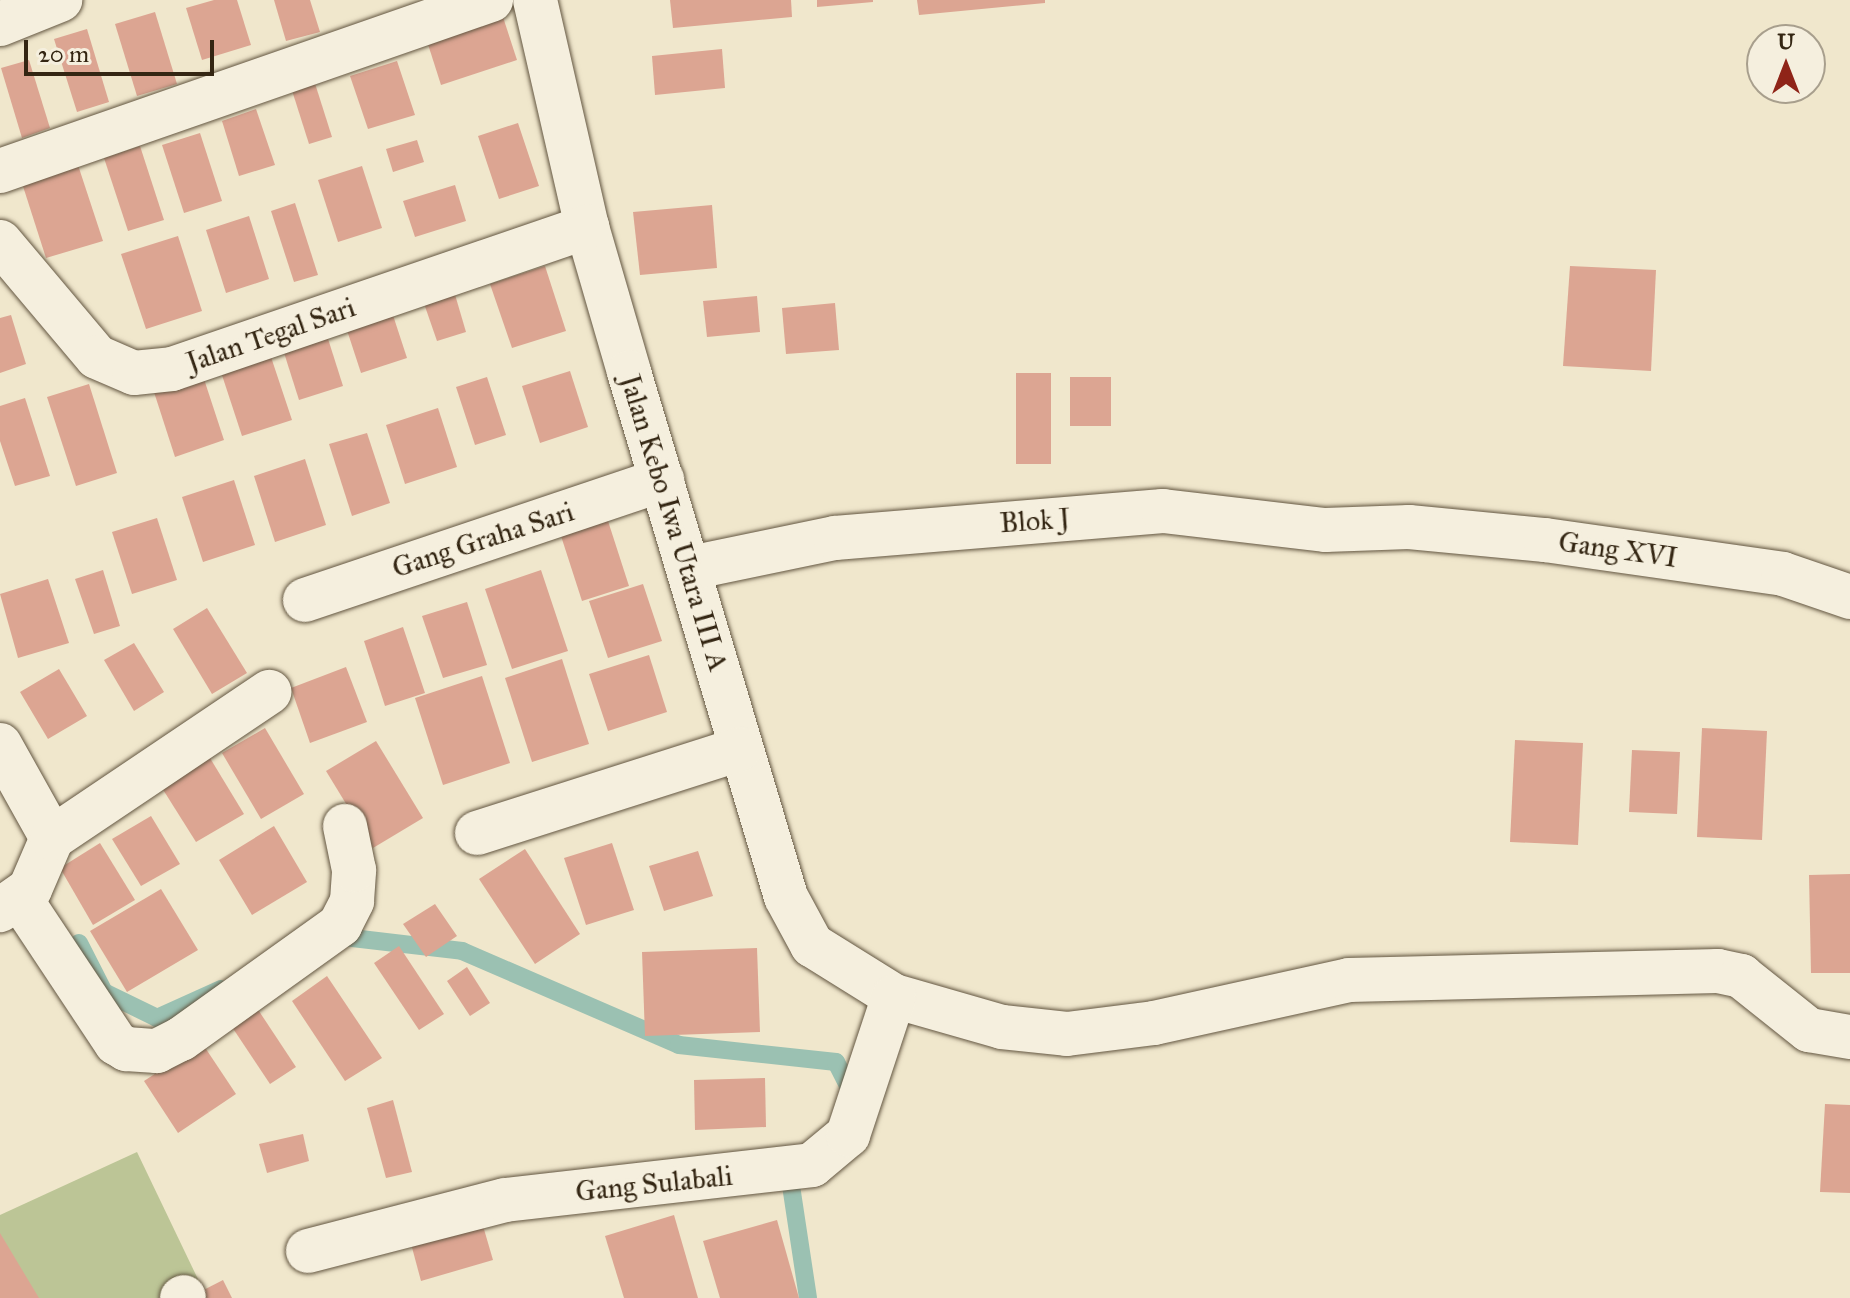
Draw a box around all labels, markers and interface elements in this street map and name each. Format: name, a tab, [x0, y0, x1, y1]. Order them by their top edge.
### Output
scale bar	[28, 24, 218, 74]
north arrow	[1746, 24, 1826, 104]
text: U	[1777, 28, 1795, 55]
text: 20 m	[38, 39, 89, 69]
street label: Jalan Tegal Sari	[182, 290, 360, 380]
street label: Jalan Kebo Iwa Utara III A	[613, 371, 735, 675]
street label: Gang Graha Sari	[388, 495, 578, 585]
street label: Blok J	[999, 502, 1071, 540]
street label: Gang XVI	[1556, 525, 1680, 575]
street label: Gang Sulabali	[574, 1159, 734, 1209]

